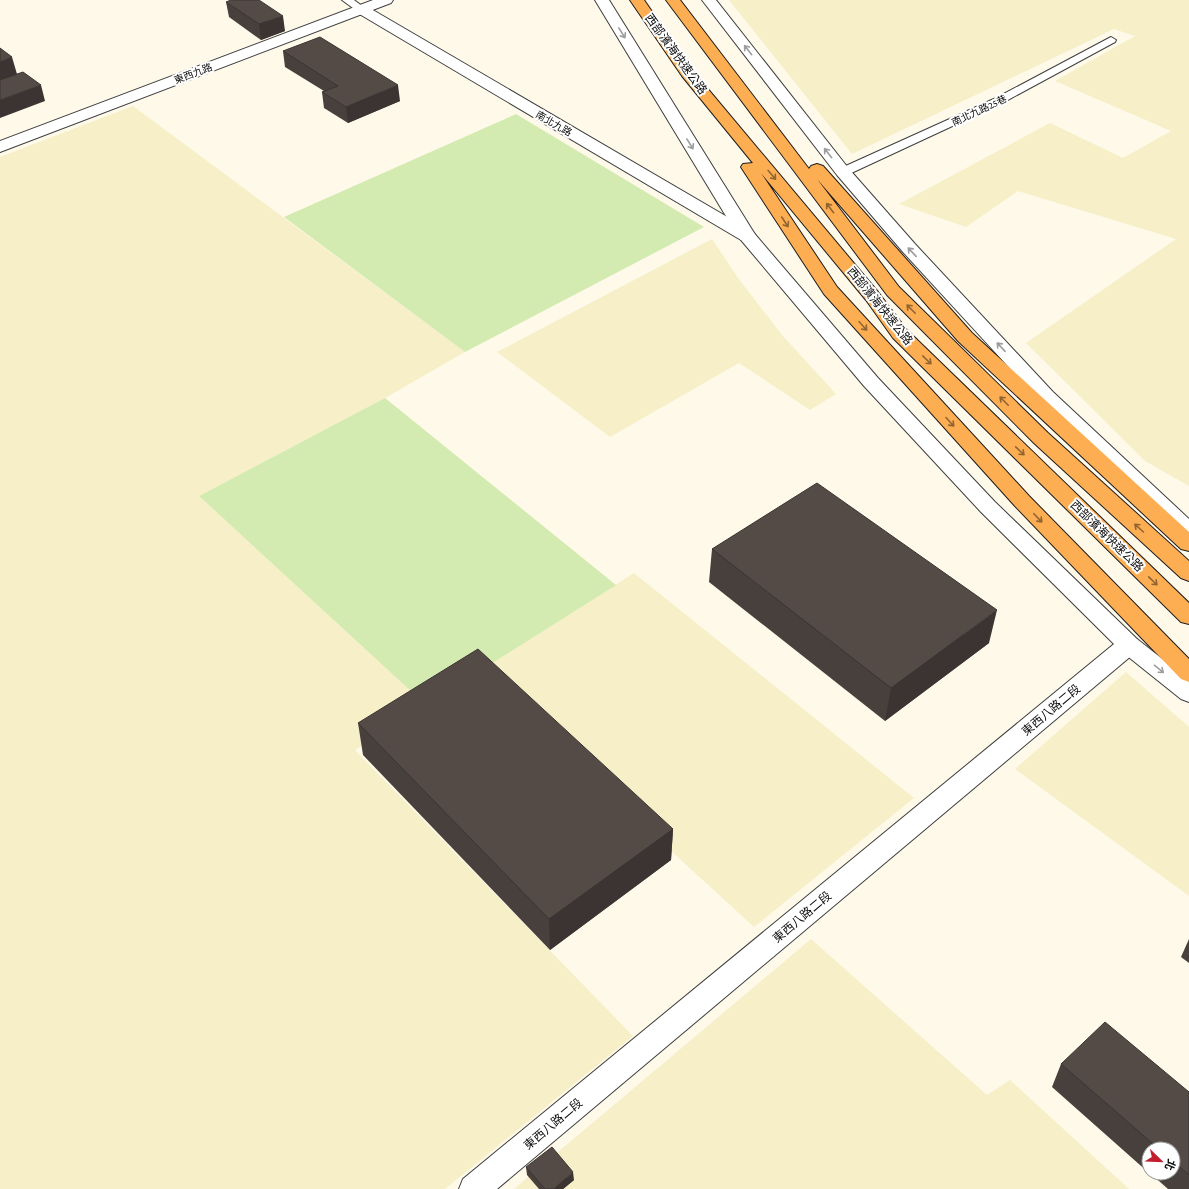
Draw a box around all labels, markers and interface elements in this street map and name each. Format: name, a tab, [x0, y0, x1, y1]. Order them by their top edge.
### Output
street label: 西部濱海快速公路	[642, 11, 710, 97]
one-way arrow	[619, 27, 627, 39]
one-way arrow	[744, 45, 753, 56]
street label: 東西九路	[173, 61, 214, 86]
street label: 南北九路25巷	[950, 93, 1008, 128]
street label: 南北九路	[534, 109, 574, 138]
one-way arrow	[687, 138, 695, 150]
one-way arrow	[824, 147, 832, 158]
one-way arrow	[767, 170, 776, 181]
one-way arrow	[826, 202, 834, 213]
one-way arrow	[781, 216, 789, 227]
one-way arrow	[908, 247, 917, 257]
street label: 西部濱海快速公路	[844, 264, 916, 348]
one-way arrow	[906, 304, 916, 314]
one-way arrow	[858, 321, 868, 331]
one-way arrow	[996, 342, 1006, 352]
one-way arrow	[922, 356, 932, 365]
one-way arrow	[999, 396, 1009, 405]
one-way arrow	[946, 417, 955, 427]
one-way arrow	[1015, 446, 1025, 456]
street label: 西部濱海快速公路	[1068, 498, 1146, 574]
one-way arrow	[1033, 513, 1043, 523]
one-way arrow	[1134, 523, 1144, 532]
one-way arrow	[1148, 576, 1158, 586]
one-way arrow	[1154, 665, 1165, 673]
street label: 東西八路二段	[1019, 681, 1083, 739]
street label: 東西八路二段	[770, 888, 834, 946]
street label: 東西八路二段	[521, 1095, 585, 1153]
north arrow	[1141, 1141, 1181, 1181]
text: 北	[1163, 1158, 1178, 1172]

